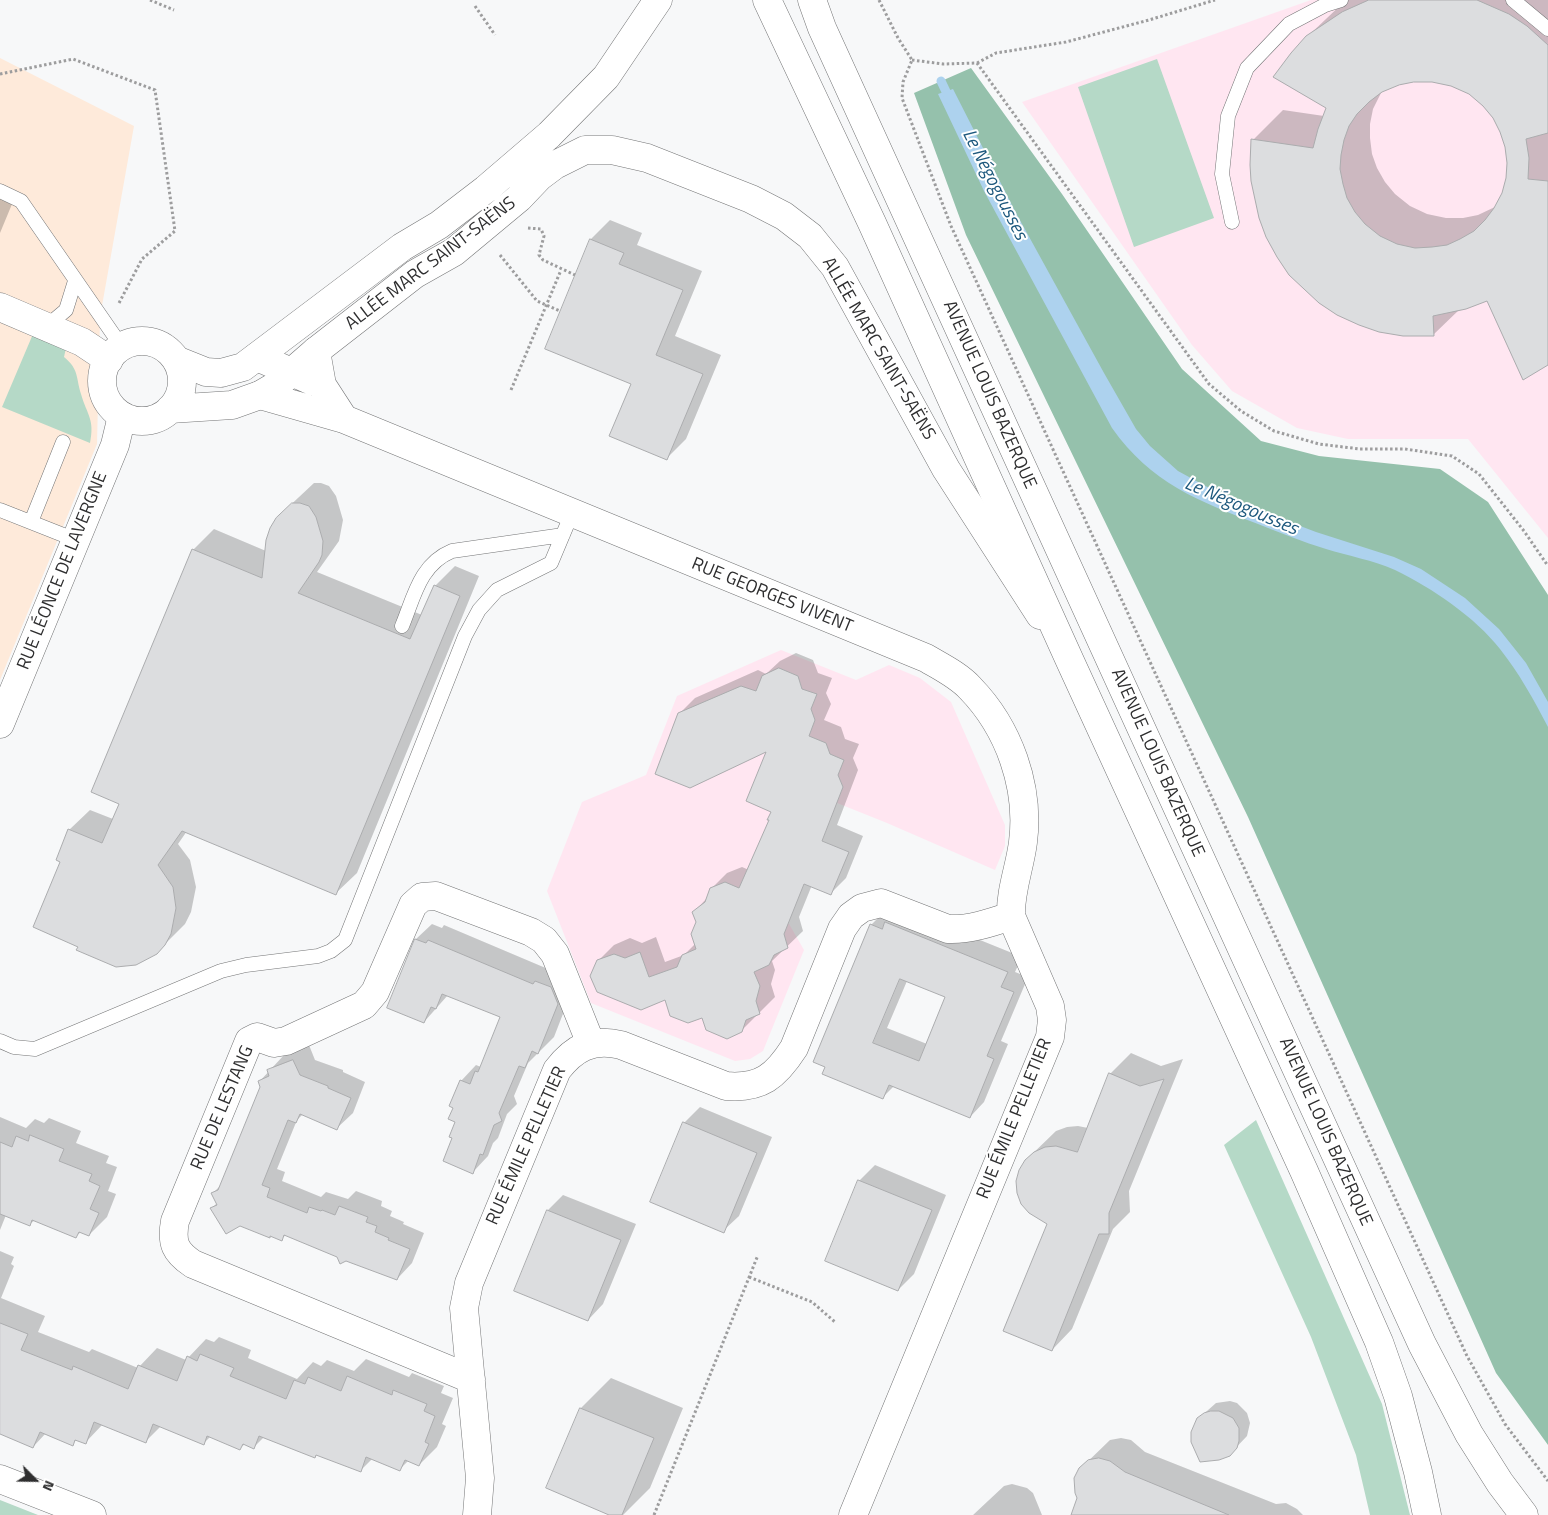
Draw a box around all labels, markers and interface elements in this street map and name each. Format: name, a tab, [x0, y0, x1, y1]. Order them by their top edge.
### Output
water label: Le Négogousses	[956, 126, 1032, 244]
street label: ALLÉE MARC SAINT-SAËNS	[342, 193, 520, 335]
street label: ALLÉE MARC SAINT-SAËNS	[817, 254, 939, 444]
street label: AVENUE LOUIS BAZERQUE	[938, 297, 1040, 493]
street label: RUE LÉONCE DE LAVERGNE	[13, 469, 113, 673]
water label: Le Négogousses	[1181, 473, 1301, 541]
street label: RUE GEORGES VIVENT	[688, 554, 856, 638]
street label: AVENUE LOUIS BAZERQUE	[1106, 665, 1208, 861]
street label: AVENUE LOUIS BAZERQUE	[1274, 1034, 1376, 1230]
street label: RUE ÉMILE PELLETIER	[973, 1035, 1057, 1203]
street label: RUE DE LESTANG	[187, 1043, 259, 1173]
street label: RUE ÉMILE PELLETIER	[482, 1063, 572, 1229]
north arrow	[10, 1455, 60, 1505]
text: N	[38, 1477, 61, 1495]

